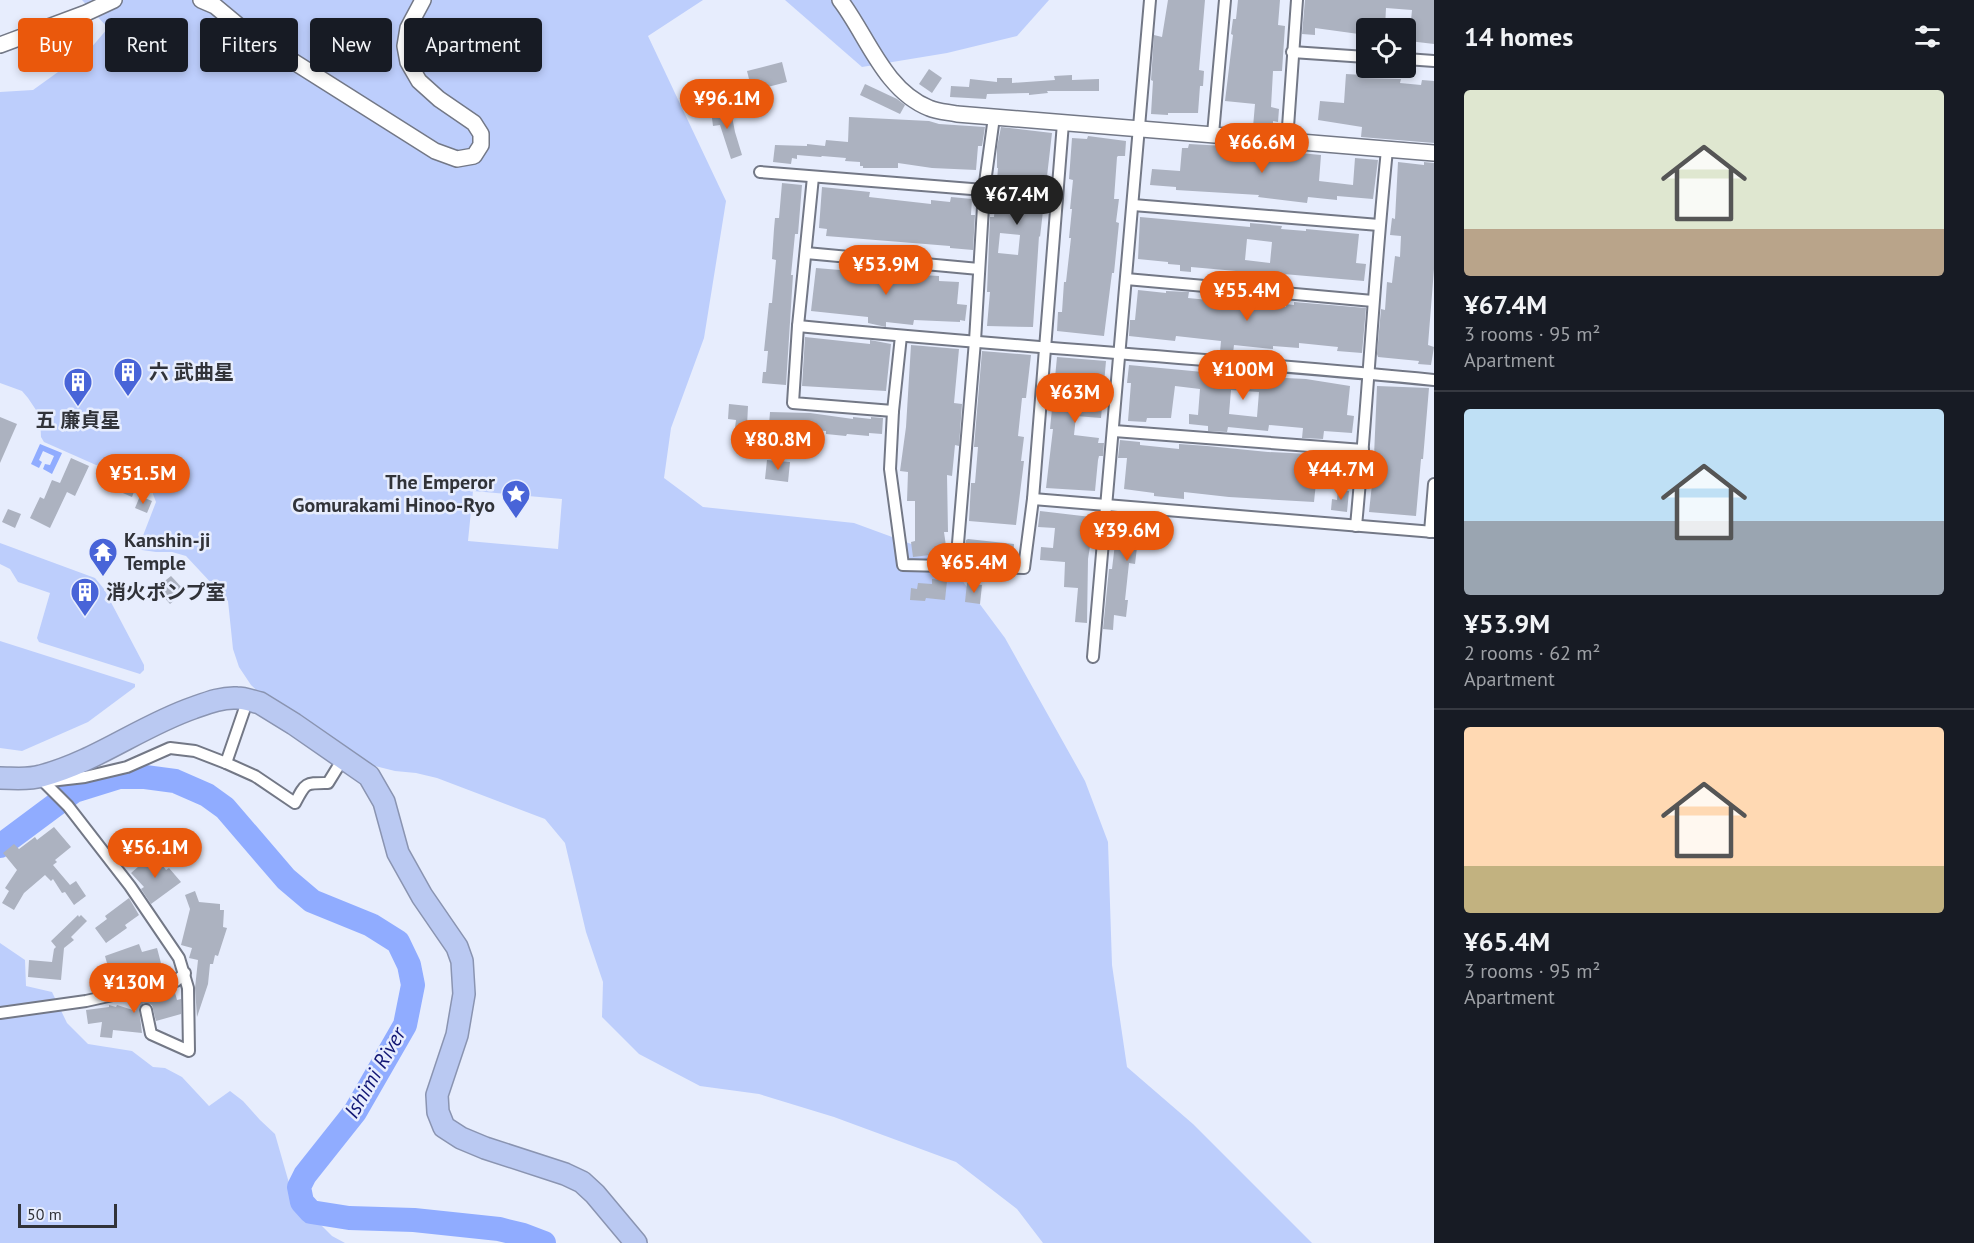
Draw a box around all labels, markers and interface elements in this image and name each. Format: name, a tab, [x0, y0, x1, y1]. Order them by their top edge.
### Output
chip: Buy	[18, 18, 93, 72]
chip: Rent	[105, 18, 188, 72]
chip: Filters	[200, 18, 298, 72]
chip: New	[310, 18, 392, 72]
chip: Apartment	[404, 18, 542, 72]
map controls	[1356, 18, 1416, 78]
button: locate	[1356, 18, 1416, 78]
text: 14 homes	[1464, 20, 1573, 53]
icon: filters	[1911, 20, 1944, 53]
pin: ¥96.1M	[678, 79, 776, 130]
text: ¥96.1M	[694, 85, 760, 111]
pin: ¥66.6M	[1213, 123, 1311, 174]
text: ¥66.6M	[1229, 129, 1295, 155]
icon: home	[1650, 129, 1758, 237]
pin: ¥67.4M	[968, 175, 1066, 226]
text: ¥67.4M	[985, 181, 1049, 207]
pin: ¥53.9M	[837, 245, 935, 296]
text: ¥53.9M	[853, 251, 919, 277]
pin: ¥55.4M	[1198, 271, 1296, 322]
text: ¥55.4M	[1214, 277, 1280, 303]
text: ¥67.4M	[1464, 288, 1547, 321]
text: 3 rooms · 95 m²	[1464, 321, 1600, 347]
text: Apartment	[1464, 347, 1555, 373]
pin: ¥100M	[1201, 350, 1285, 401]
building icon: 六 武曲星	[112, 356, 144, 398]
text: ¥100M	[1212, 356, 1274, 382]
place label: 六 武曲星	[149, 359, 234, 385]
building icon: 五 廉貞星	[62, 366, 94, 408]
pin: ¥63M	[1039, 373, 1111, 424]
text: ¥63M	[1050, 379, 1100, 405]
place label: 五 廉貞星	[35, 407, 121, 433]
pin: ¥80.8M	[729, 420, 827, 471]
text: ¥80.8M	[745, 426, 811, 452]
icon: home	[1650, 448, 1758, 556]
pin: ¥44.7M	[1292, 450, 1390, 501]
pin: ¥51.5M	[94, 454, 192, 505]
text: ¥44.7M	[1308, 456, 1374, 482]
text: ¥51.5M	[110, 460, 176, 486]
place label: The Emperor Gomurakami Hinoo-Ryo	[292, 469, 495, 518]
place icon: The Emperor Gomurakami Hinoo-Ryo	[500, 478, 532, 520]
pin: ¥39.6M	[1078, 511, 1176, 562]
text: ¥39.6M	[1094, 517, 1160, 543]
place label: Kanshin-ji Temple	[124, 527, 210, 576]
temple icon: Kanshin-ji Temple	[87, 536, 119, 578]
pin: ¥65.4M	[925, 543, 1023, 594]
text: ¥65.4M	[941, 549, 1007, 575]
building icon: 消火ポンプ室	[69, 576, 101, 618]
place label: 消火ポンプ室	[106, 579, 225, 605]
text: ¥53.9M	[1464, 607, 1550, 640]
text: 2 rooms · 62 m²	[1464, 640, 1600, 666]
text: Apartment	[1464, 666, 1555, 692]
icon: home	[1650, 766, 1758, 874]
pin: ¥56.1M	[106, 828, 204, 879]
text: ¥56.1M	[122, 834, 188, 860]
text: ¥65.4M	[1464, 925, 1550, 958]
text: 3 rooms · 95 m²	[1464, 958, 1600, 984]
pin: ¥130M	[92, 963, 176, 1014]
text: ¥130M	[103, 969, 165, 995]
text: Apartment	[1464, 984, 1555, 1010]
water label: Ishimi River	[338, 1021, 412, 1123]
scale bar	[18, 1201, 117, 1228]
text: 50 m	[27, 1204, 62, 1224]

